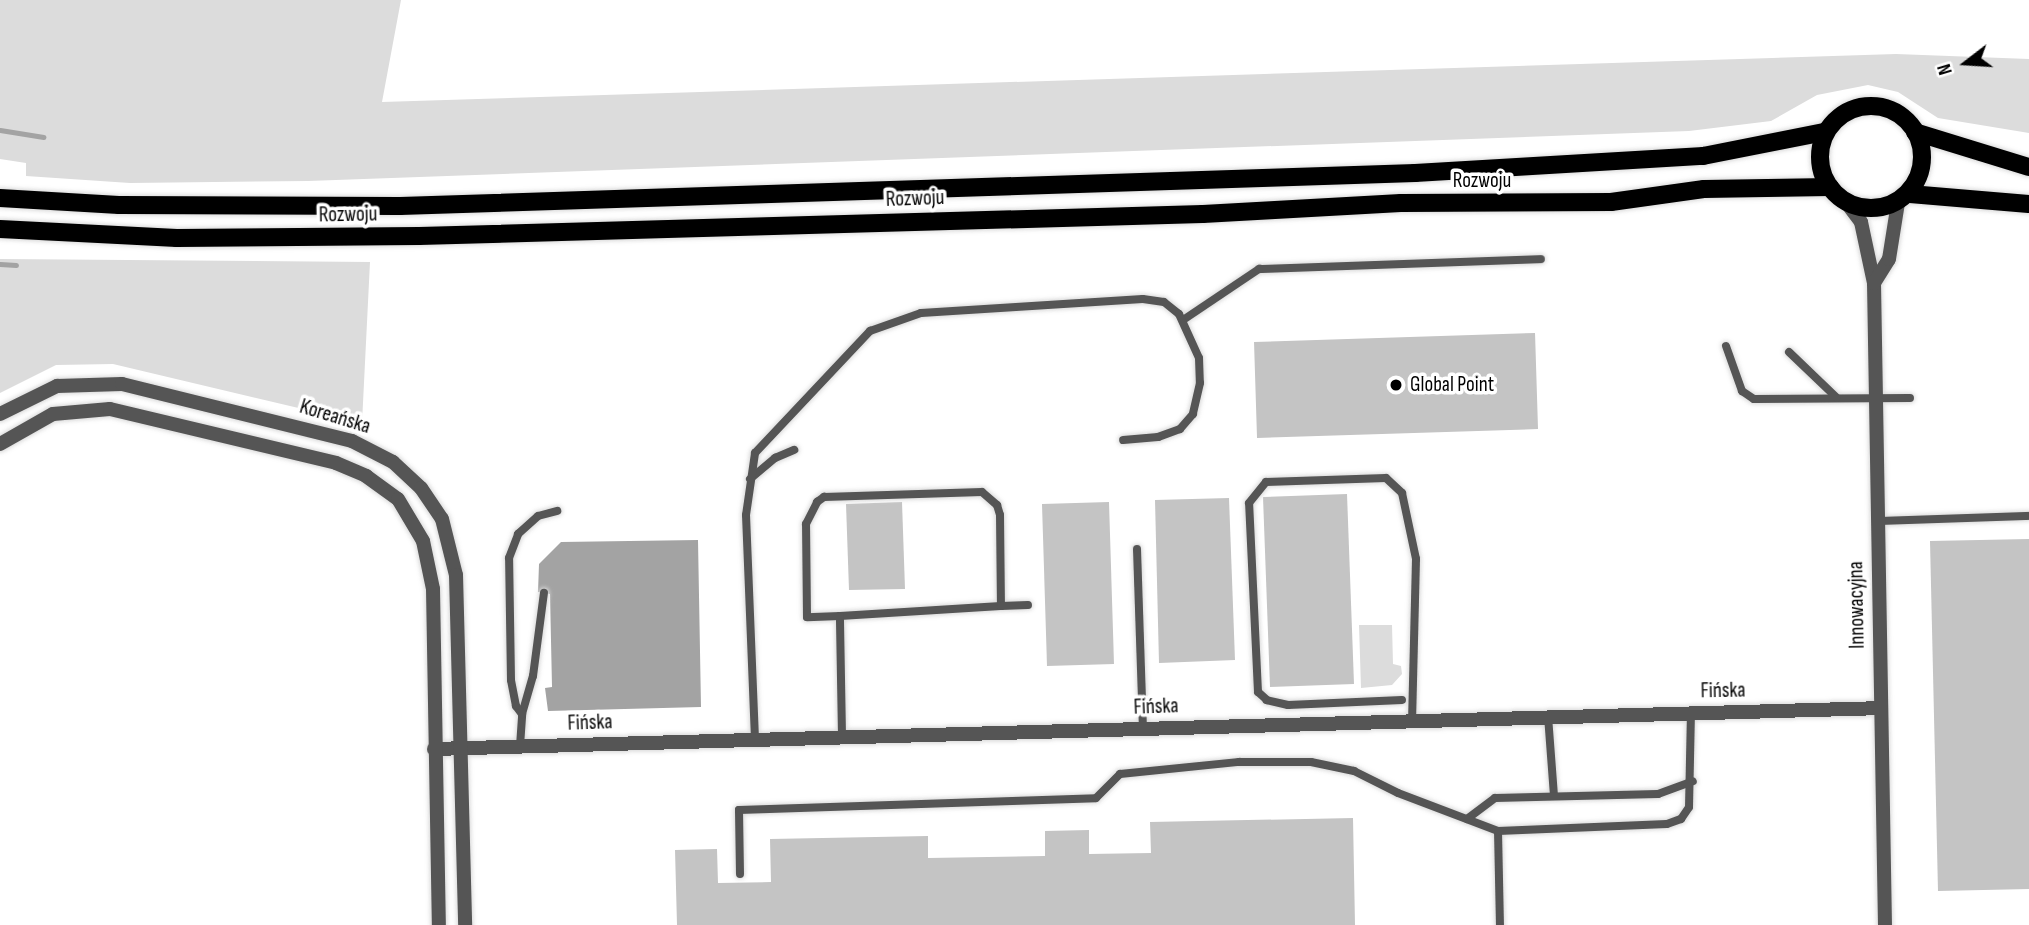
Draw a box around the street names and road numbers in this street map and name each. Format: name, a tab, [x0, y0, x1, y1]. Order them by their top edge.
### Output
street label: Rozwoju	[1453, 168, 1511, 194]
street label: Rozwoju	[885, 185, 945, 213]
street label: Rozwoju	[319, 202, 377, 228]
street label: Koreańska	[297, 394, 373, 440]
street label: Innowacyjna	[1844, 561, 1870, 649]
street label: Fińska	[1700, 678, 1746, 704]
street label: Fińska	[1133, 694, 1179, 720]
street label: Fińska	[567, 710, 613, 736]

